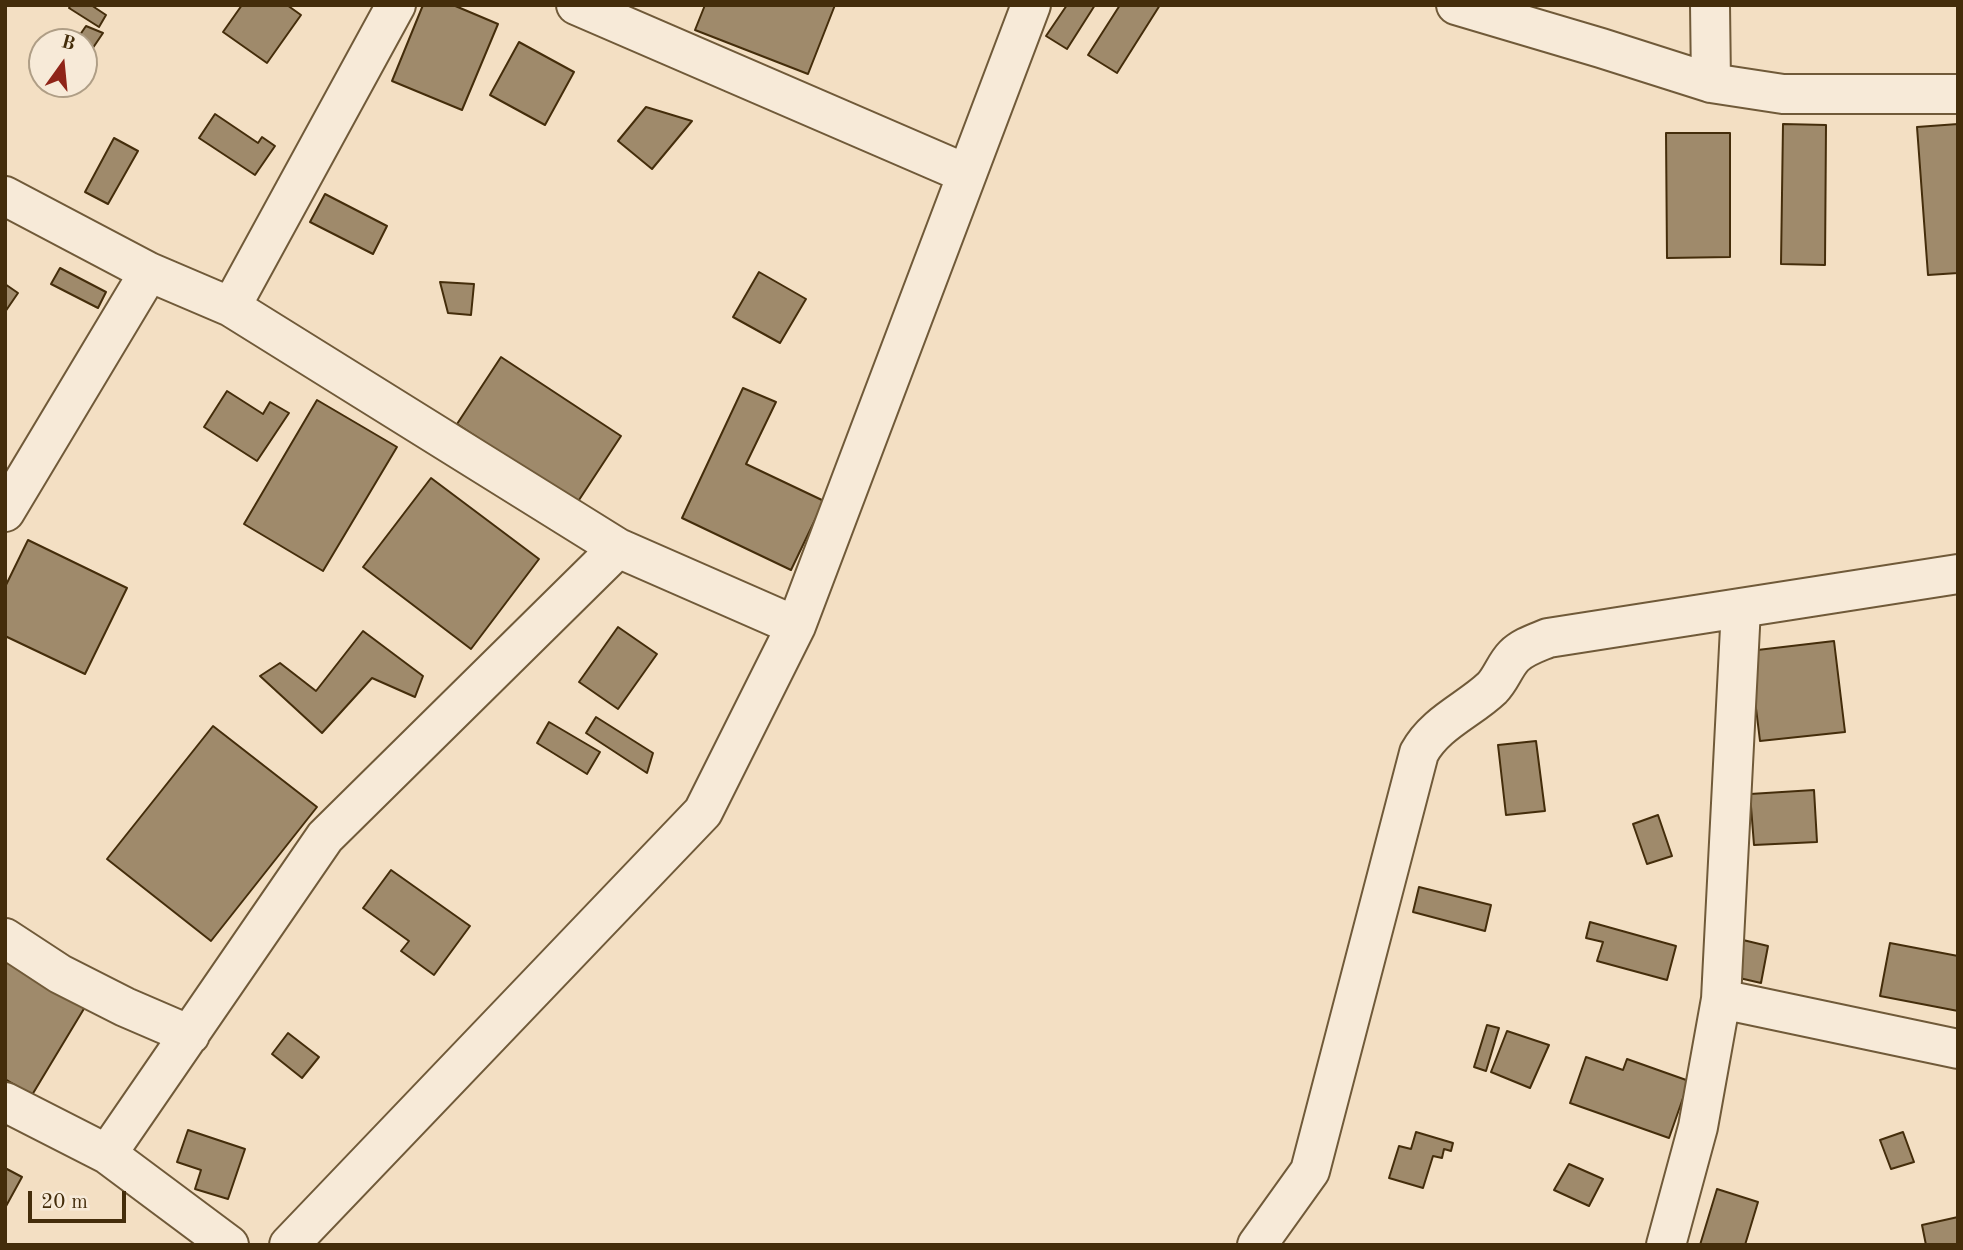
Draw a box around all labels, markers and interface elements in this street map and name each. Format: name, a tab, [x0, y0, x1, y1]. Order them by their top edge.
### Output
north arrow	[28, 28, 98, 98]
text: B	[59, 33, 77, 55]
scale bar	[32, 1176, 130, 1220]
text: 20 m	[41, 1192, 88, 1213]

